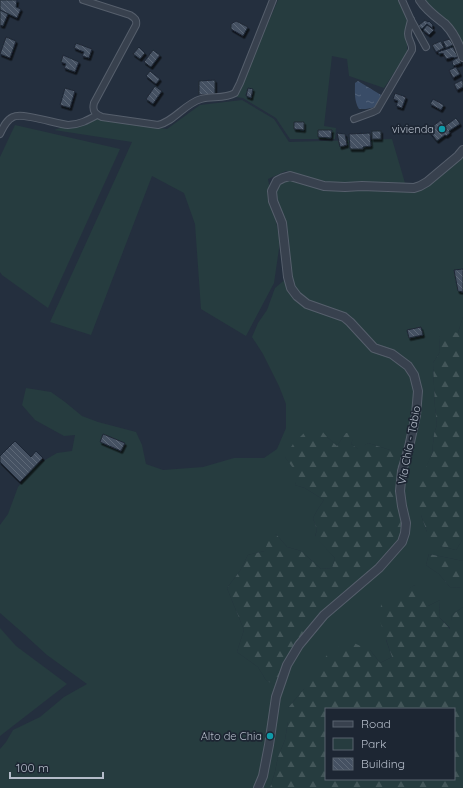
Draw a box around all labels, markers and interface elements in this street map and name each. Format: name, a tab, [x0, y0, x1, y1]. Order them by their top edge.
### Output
place label: vivienda	[392, 122, 434, 136]
marker: vivienda	[437, 124, 447, 134]
street label: Vía Chía - Tabio	[394, 404, 424, 486]
legend	[325, 708, 455, 780]
text: Road	[361, 716, 391, 731]
place label: Alto de Chia	[201, 729, 262, 743]
marker: Alto de Chia	[265, 731, 275, 741]
text: Park	[361, 736, 386, 751]
scale bar	[10, 754, 103, 780]
text: Building	[361, 756, 405, 771]
text: 100 m	[16, 760, 49, 775]

